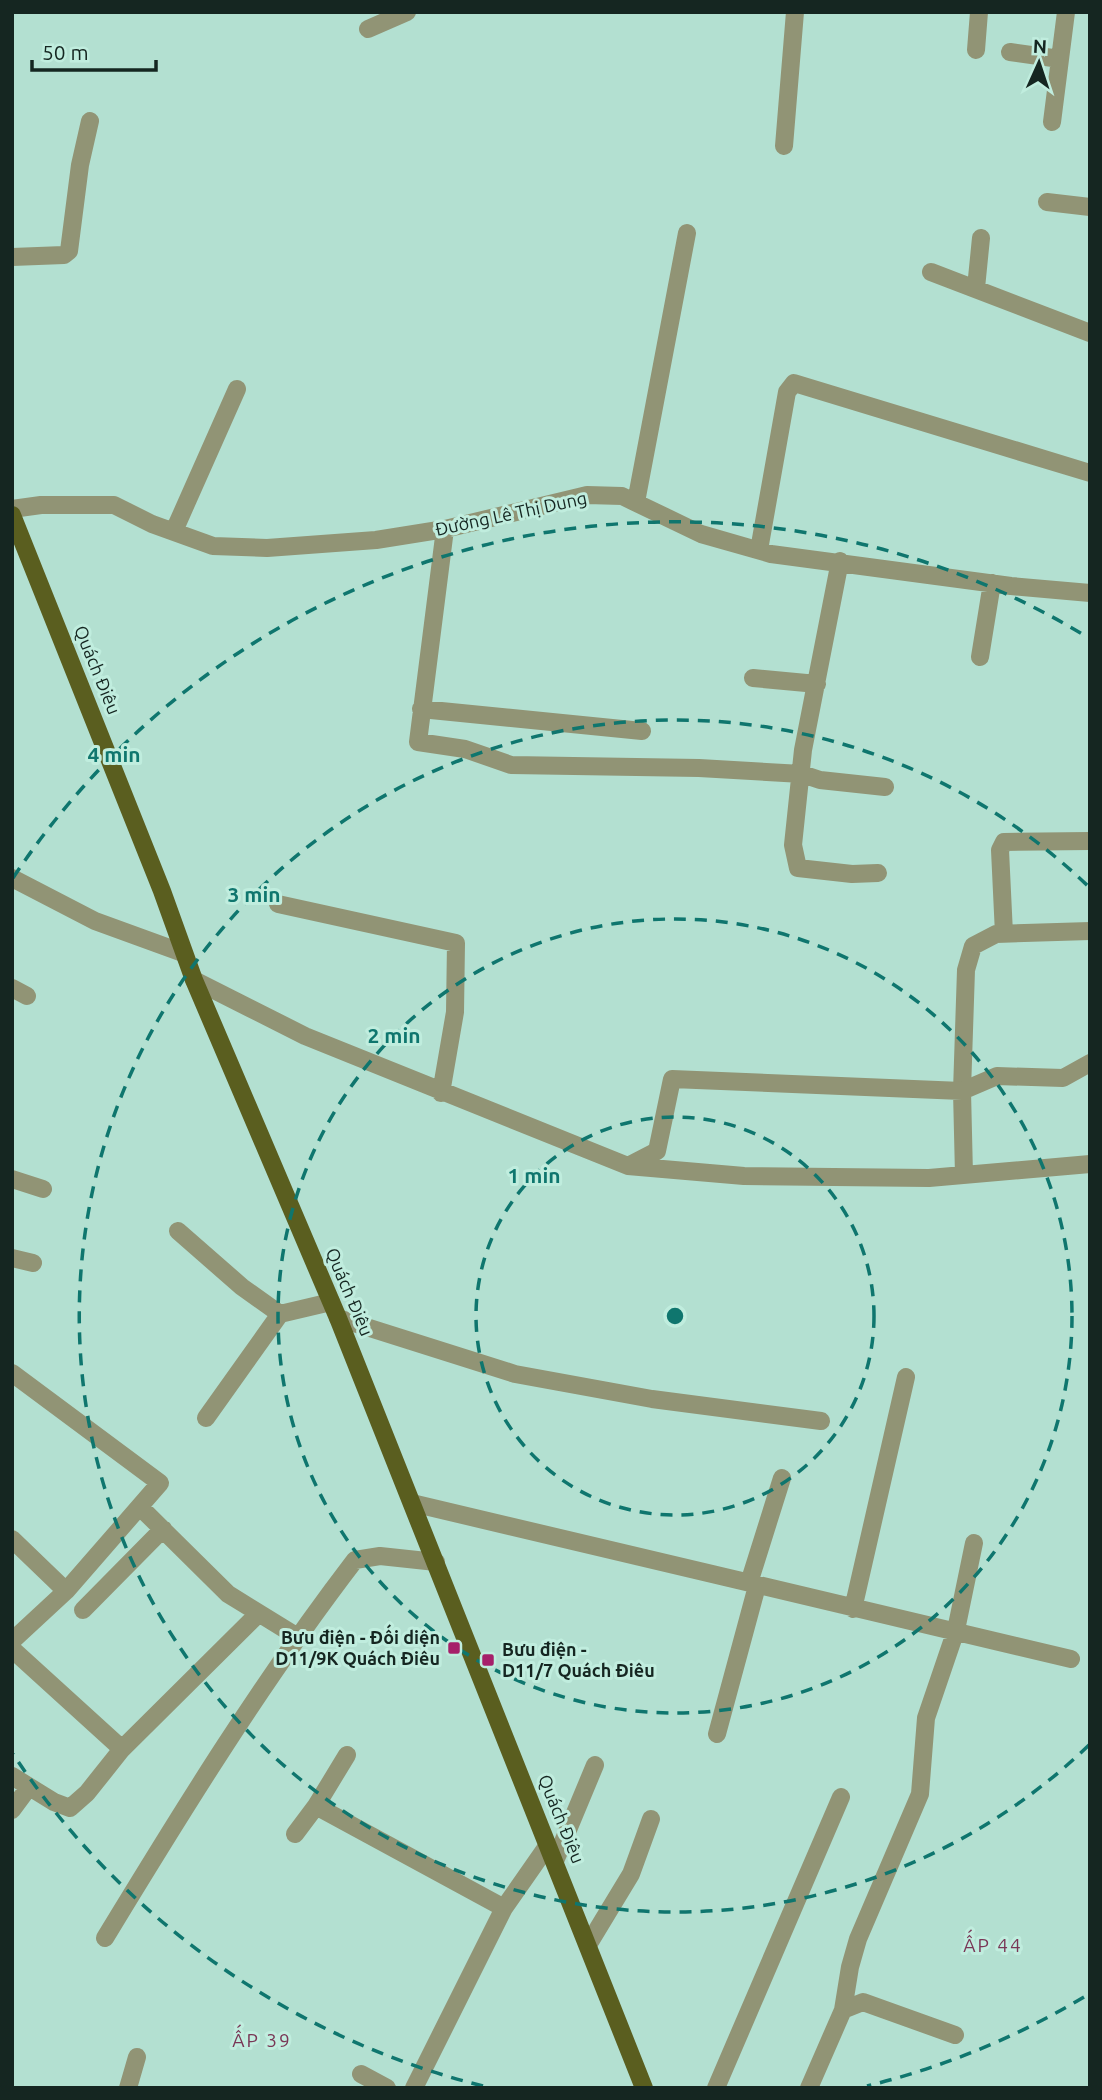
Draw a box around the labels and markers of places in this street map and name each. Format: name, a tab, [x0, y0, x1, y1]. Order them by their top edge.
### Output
centre of rings	[663, 1304, 687, 1328]
place label: Bưu điện - Đối diện D11/9K Quách Điêu	[275, 1624, 440, 1668]
place label: Bưu điện - D11/7 Quách Điêu	[502, 1639, 655, 1680]
marker: Bưu điện - Đối diện D11/9K Quách Điêu	[446, 1640, 462, 1656]
marker: Bưu điện - D11/7 Quách Điêu	[480, 1652, 496, 1668]

